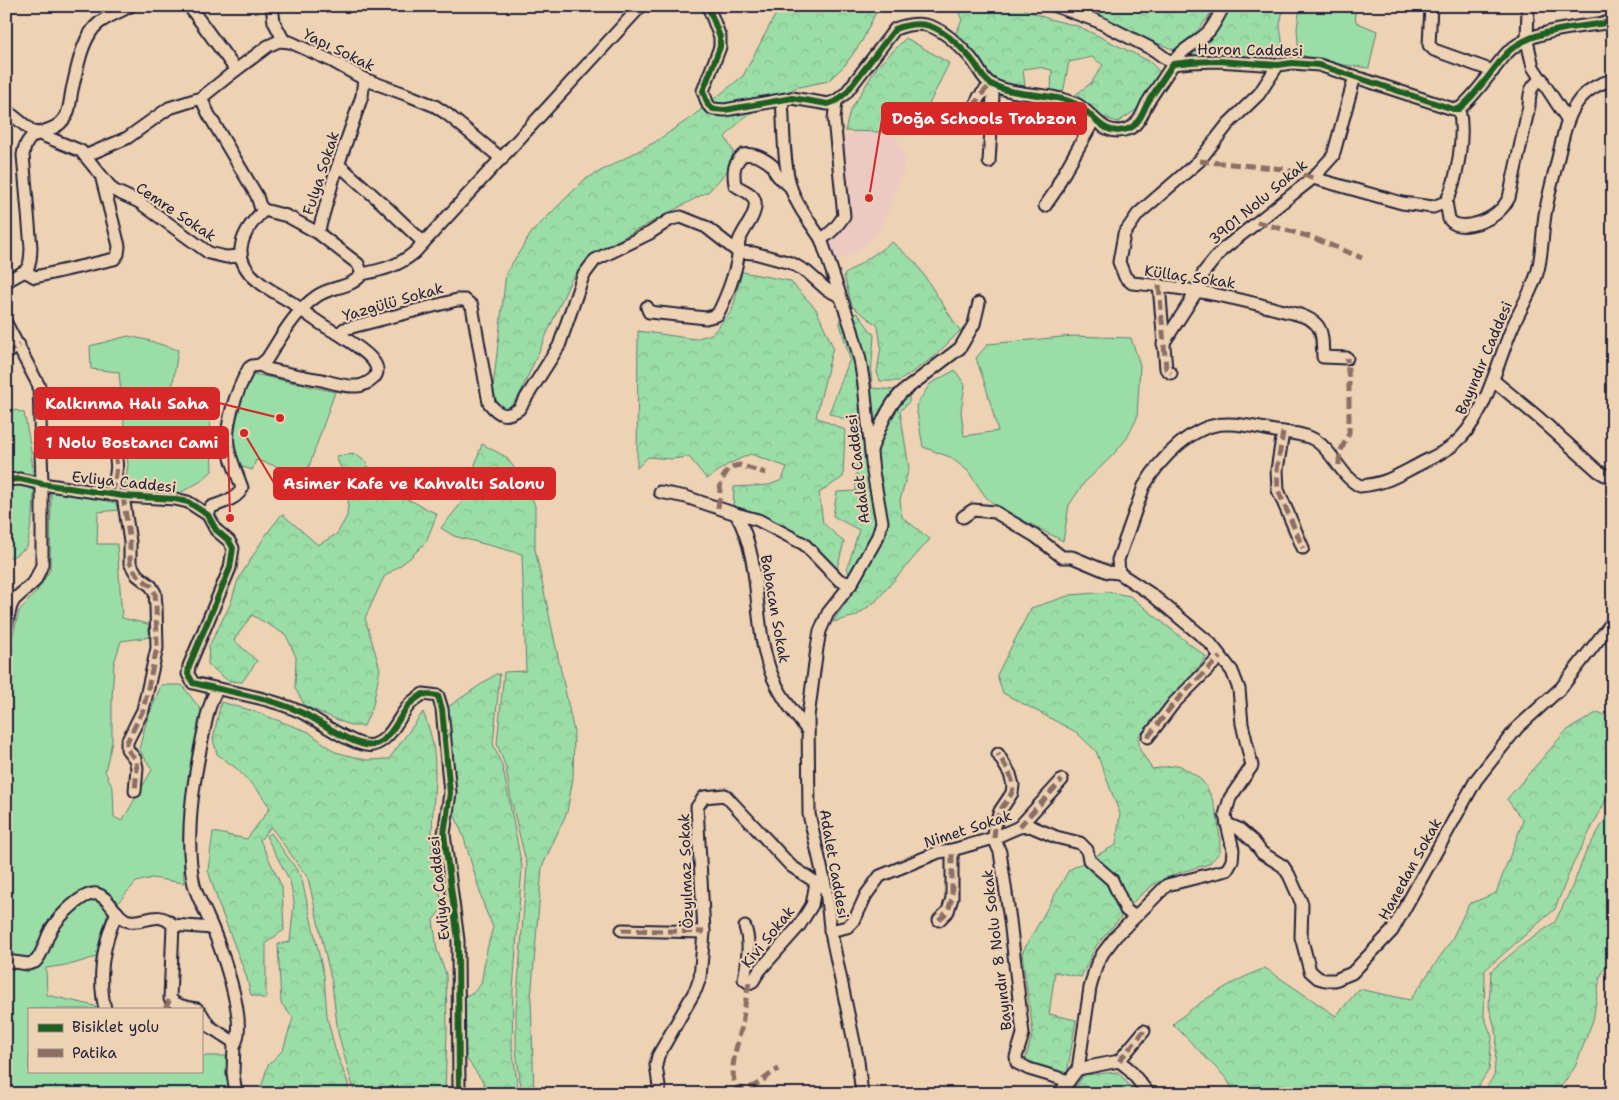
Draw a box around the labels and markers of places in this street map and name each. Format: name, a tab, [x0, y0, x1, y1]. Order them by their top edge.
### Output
callout: Doğa Schools Trabzon	[882, 103, 1086, 134]
callout: Kalkınma Halı Saha	[35, 388, 219, 419]
callout: 1 Nolu Bostancı Cami	[35, 427, 228, 458]
callout: Asimer Kafe ve Kahvaltı Salonu	[274, 468, 555, 499]

